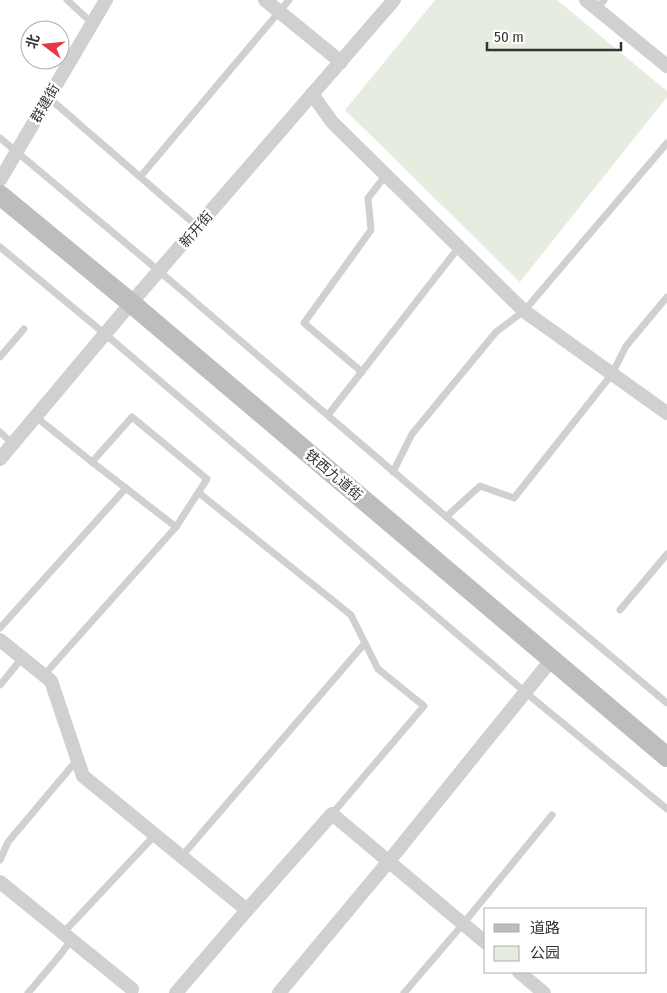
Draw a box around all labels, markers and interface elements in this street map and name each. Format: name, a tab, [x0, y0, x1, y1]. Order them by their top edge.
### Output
north arrow	[20, 20, 70, 70]
scale bar	[487, 20, 621, 52]
text: 50 m	[494, 28, 524, 46]
text: 北	[23, 32, 43, 51]
street label: 群建街	[28, 81, 63, 126]
street label: 新开街	[176, 208, 217, 251]
street label: 铁西九道街	[301, 446, 366, 504]
legend	[484, 908, 647, 973]
text: 道路	[530, 919, 560, 937]
text: 公园	[530, 944, 560, 962]

